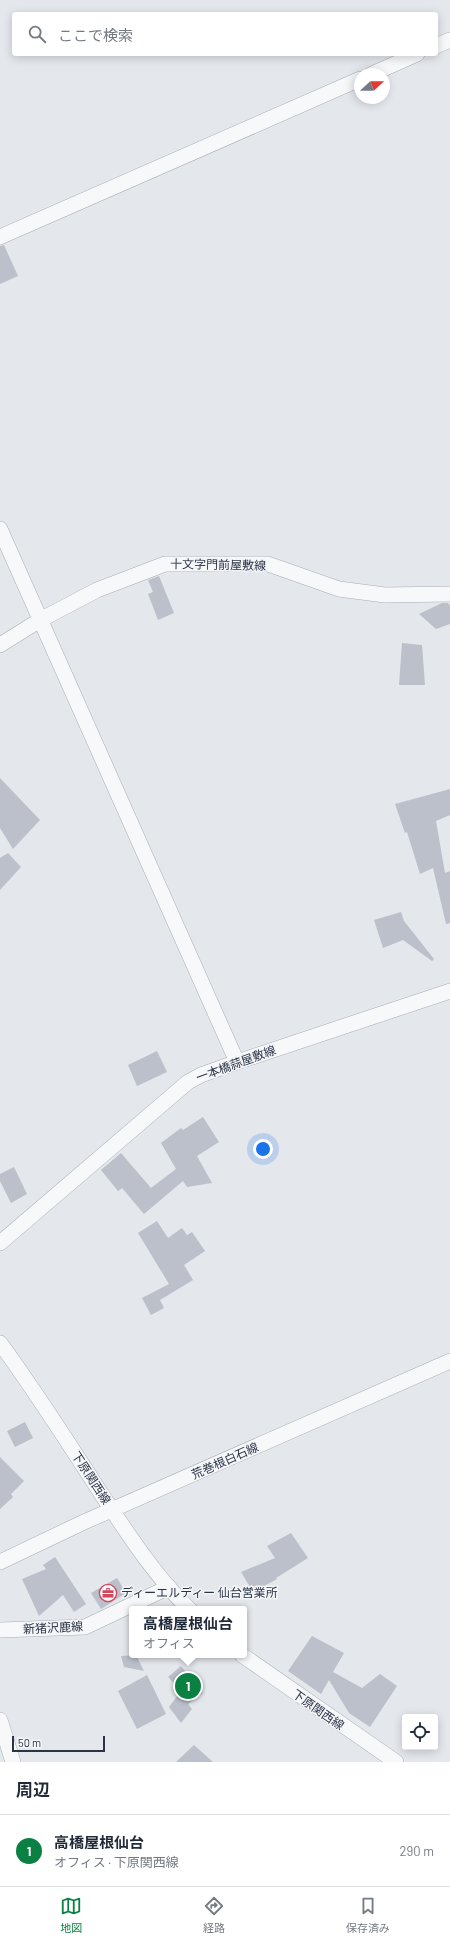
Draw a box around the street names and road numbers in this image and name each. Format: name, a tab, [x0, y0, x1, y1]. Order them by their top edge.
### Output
street label: 十文字門前屋敷線	[170, 556, 266, 572]
street label: 一本橋蒜屋敷線	[194, 1042, 278, 1084]
street label: 荒巻根白石線	[189, 1439, 260, 1481]
street label: 下原関西線	[70, 1448, 114, 1506]
street label: 新猪沢鹿線	[23, 1618, 83, 1636]
street label: 下原関西線	[290, 1686, 347, 1732]

